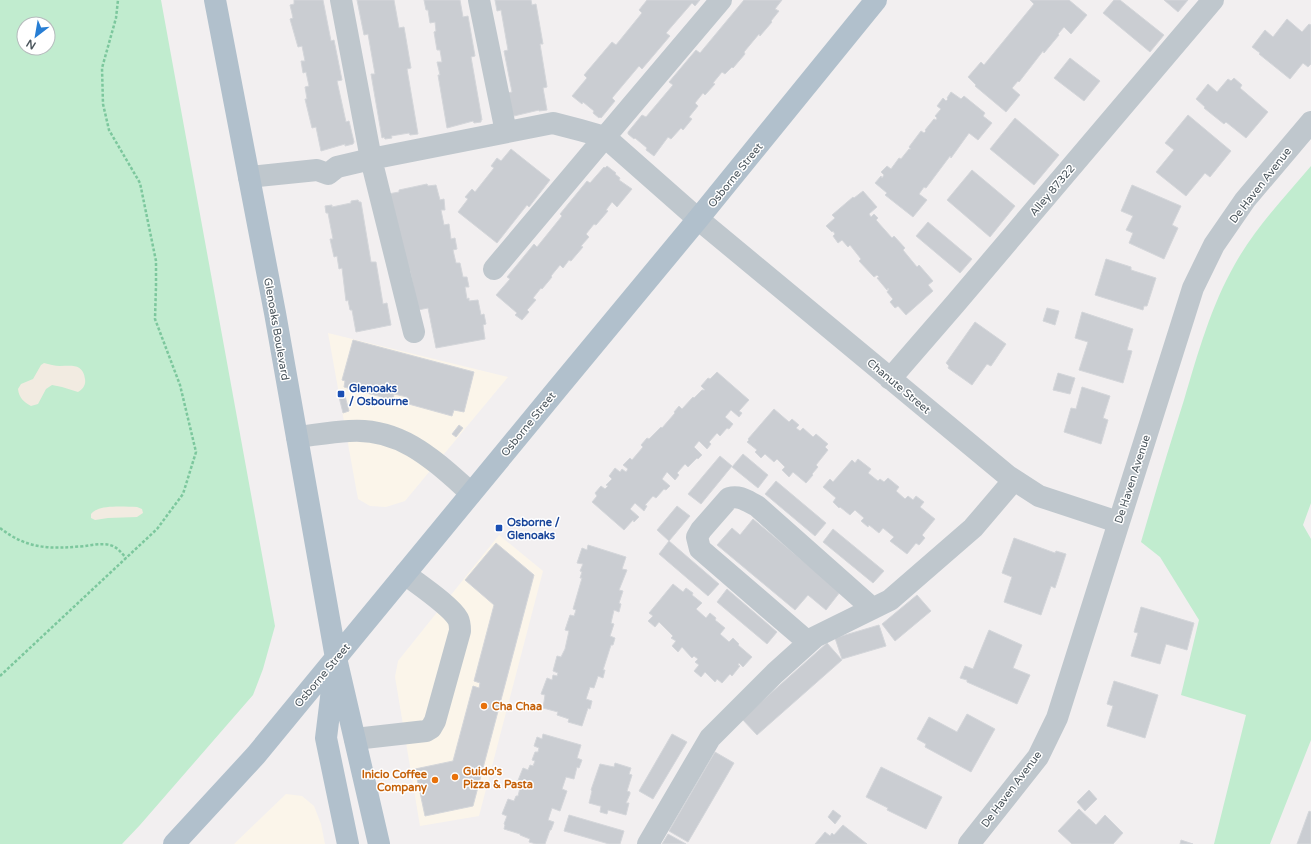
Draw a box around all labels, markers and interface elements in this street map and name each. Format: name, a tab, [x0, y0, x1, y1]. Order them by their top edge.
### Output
north arrow	[16, 16, 56, 56]
text: N	[24, 36, 38, 52]
street label: Osborne Street	[705, 140, 765, 210]
street label: De Haven Avenue	[1227, 145, 1294, 226]
street label: Alley 87322	[1027, 162, 1078, 219]
street label: Glenoaks Boulevard	[261, 277, 292, 381]
street label: Chanute Street	[864, 356, 933, 417]
place label: Glenoaks / Osbourne	[349, 382, 409, 408]
marker: Glenoaks / Osbourne	[336, 389, 346, 399]
street label: Osborne Street	[498, 389, 558, 459]
street label: De Haven Avenue	[1112, 433, 1153, 525]
place label: Osborne / Glenoaks	[507, 516, 560, 542]
marker: Osborne / Glenoaks	[494, 523, 504, 533]
street label: Osborne Street	[292, 641, 353, 710]
place label: Cha Chaa	[492, 700, 542, 713]
marker: Cha Chaa	[479, 701, 489, 711]
street label: De Haven Avenue	[978, 748, 1044, 830]
place label: Guido's Pizza & Pasta	[463, 765, 533, 791]
place label: Inicio Coffee Company	[362, 768, 428, 795]
marker: Guido's Pizza & Pasta	[450, 772, 460, 782]
marker: Inicio Coffee Company	[430, 775, 440, 785]

